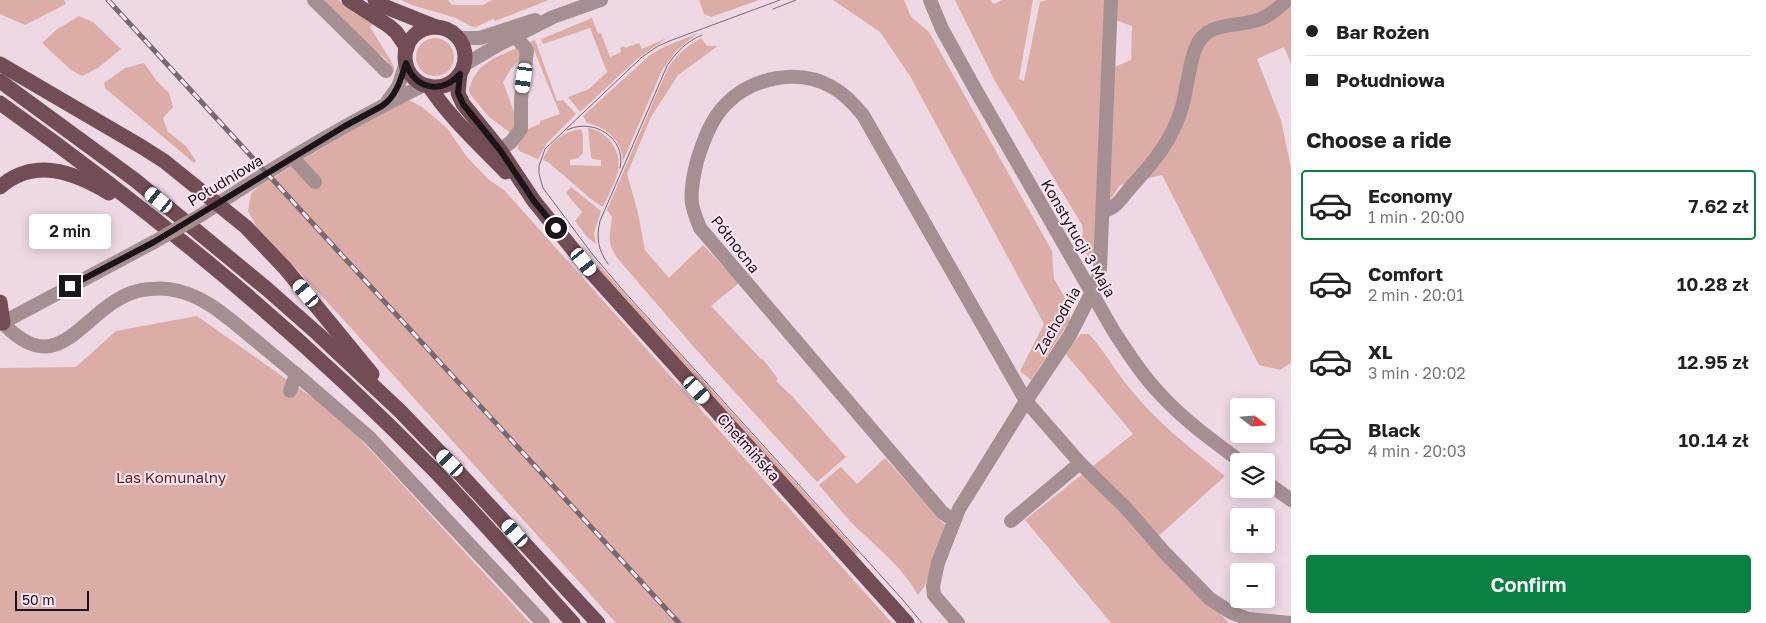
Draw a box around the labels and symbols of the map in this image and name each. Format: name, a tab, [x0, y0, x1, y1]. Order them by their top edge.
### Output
car	[514, 62, 533, 94]
street label: Południowa	[184, 150, 266, 210]
street label: Konstytucji 3 Maja	[1038, 176, 1120, 300]
car	[142, 185, 175, 215]
street label: Północna	[708, 212, 764, 276]
callout: 2 min	[29, 214, 111, 248]
route start	[545, 217, 567, 239]
car	[568, 246, 599, 278]
route end	[59, 275, 81, 297]
car	[290, 277, 321, 309]
street label: Zachodnia	[1030, 283, 1084, 357]
car	[681, 374, 712, 406]
north arrow	[1230, 398, 1275, 442]
street label: Chełmińska	[714, 410, 784, 484]
car	[434, 447, 465, 479]
park label: Las Komunalny	[116, 468, 227, 486]
car	[499, 517, 530, 549]
scale bar	[15, 588, 89, 611]

